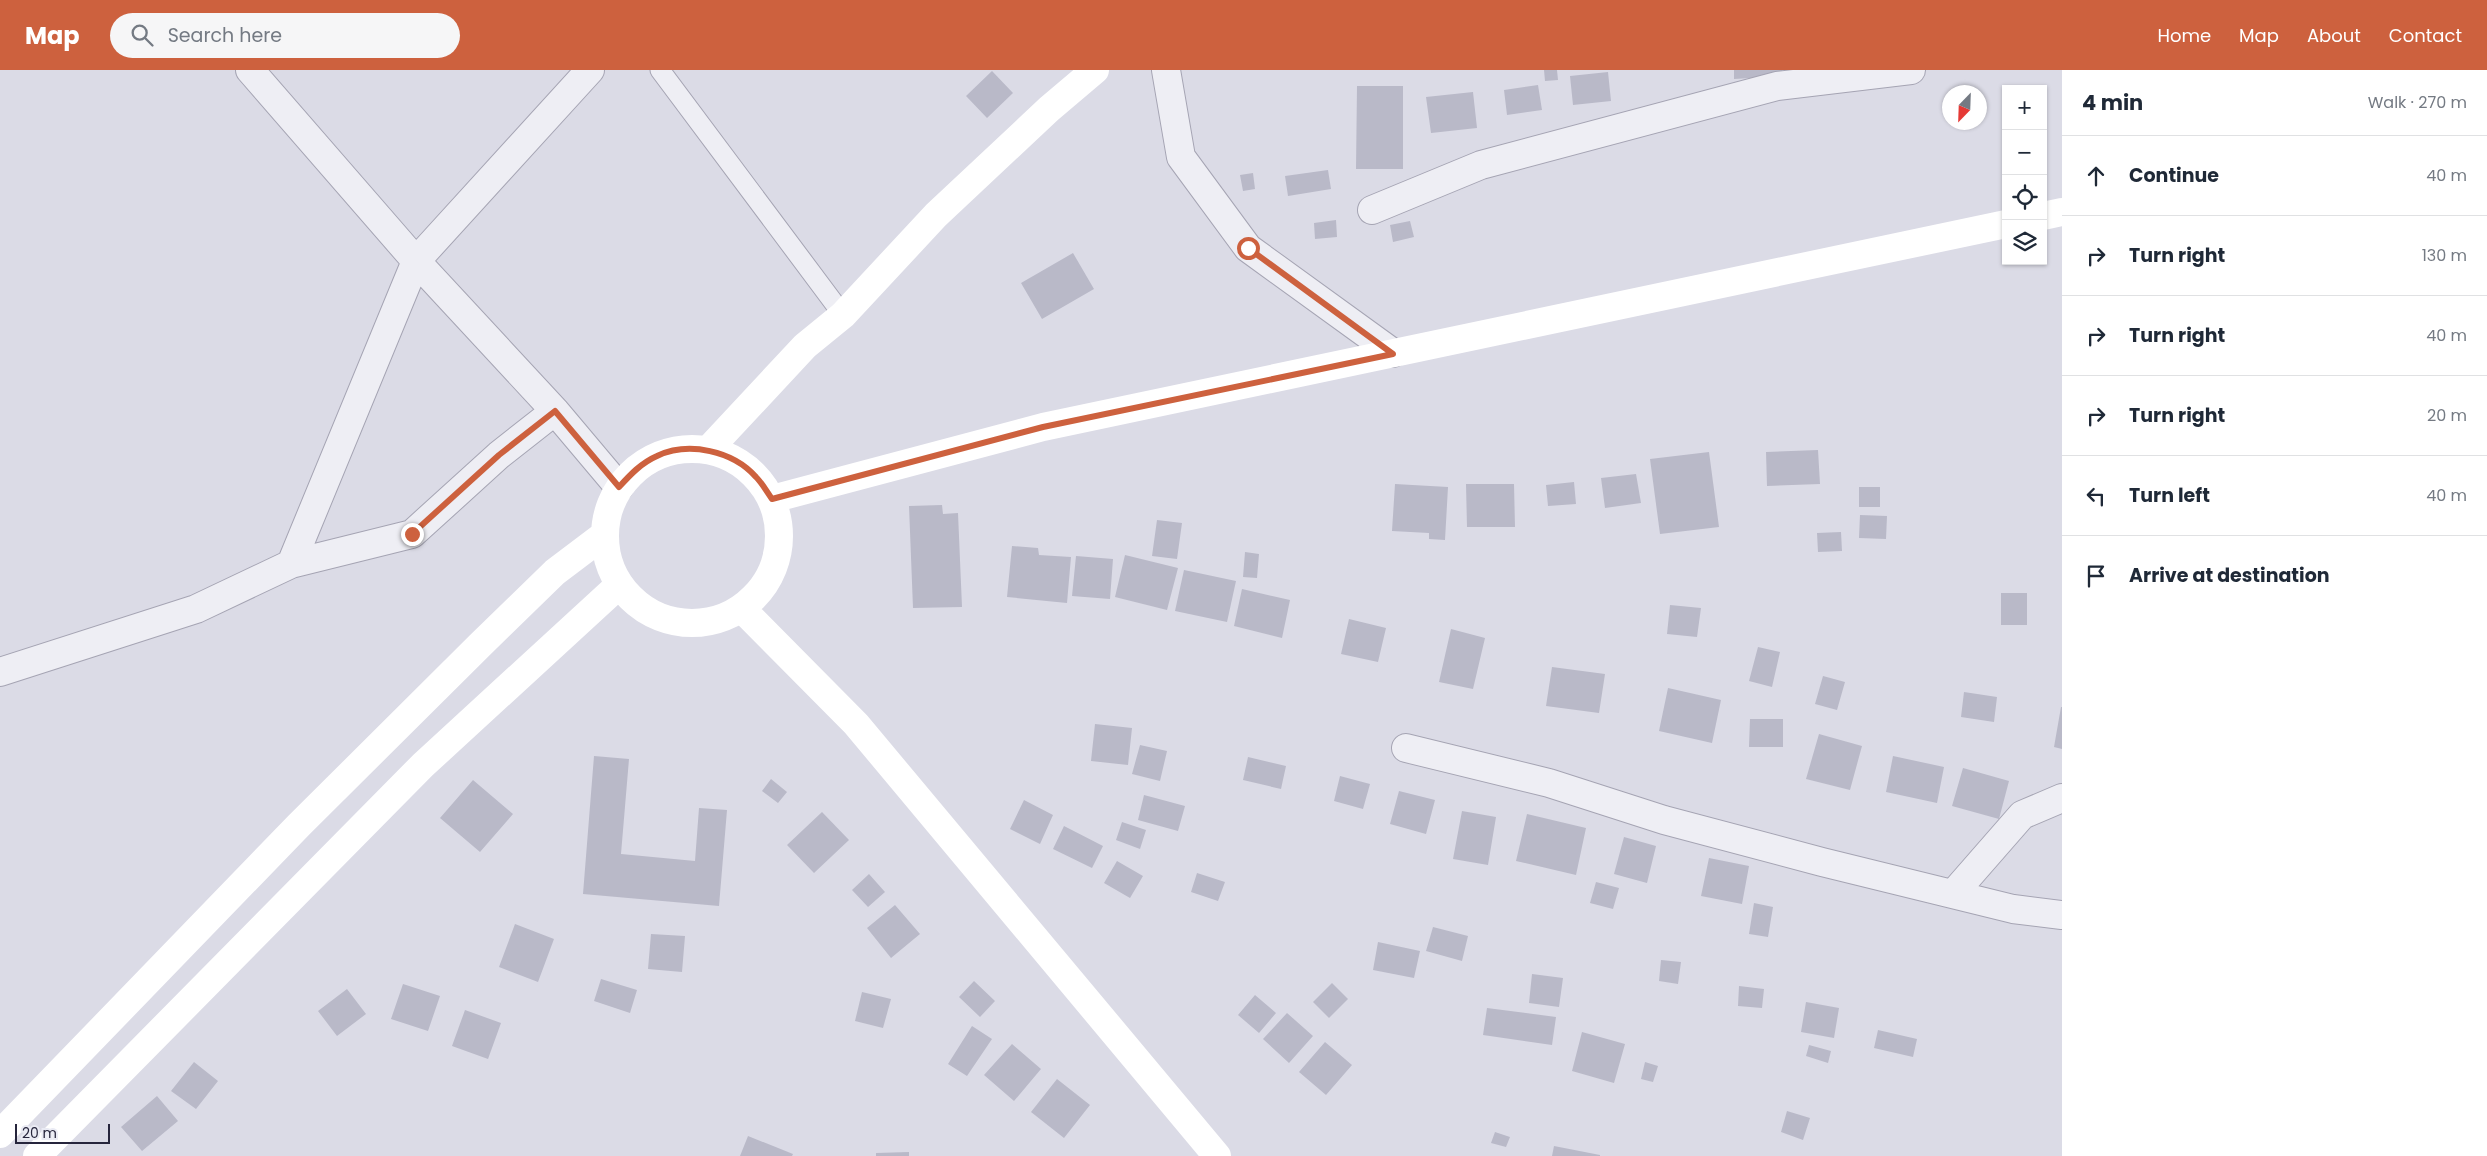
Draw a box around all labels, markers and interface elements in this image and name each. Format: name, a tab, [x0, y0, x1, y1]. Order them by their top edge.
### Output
search box	[110, 13, 460, 58]
text: Map	[25, 19, 80, 52]
icon: search	[128, 21, 156, 49]
text: Search here	[168, 22, 282, 49]
text: Home	[2157, 23, 2211, 48]
text: Map	[2239, 23, 2279, 48]
text: About	[2307, 23, 2361, 48]
text: Contact	[2389, 23, 2462, 48]
north arrow	[1942, 85, 1987, 130]
map controls	[2002, 85, 2047, 265]
button: +	[2002, 85, 2047, 130]
text: 4 min	[2082, 88, 2143, 117]
text: Walk · 270 m	[2368, 91, 2467, 114]
button: −	[2002, 130, 2047, 175]
icon: ahead	[2082, 162, 2110, 190]
text: Continue	[2129, 162, 2219, 189]
text: 40 m	[2426, 164, 2467, 187]
button: locate	[2002, 175, 2047, 220]
button: layers	[2002, 220, 2047, 265]
route start	[1237, 237, 1260, 260]
icon: right	[2082, 242, 2110, 270]
text: Turn right	[2129, 242, 2225, 269]
text: 130 m	[2422, 244, 2467, 267]
icon: right	[2082, 322, 2110, 350]
text: Turn right	[2129, 322, 2225, 349]
text: 40 m	[2426, 324, 2467, 347]
icon: right	[2082, 402, 2110, 430]
text: Turn right	[2129, 402, 2225, 429]
text: 20 m	[2427, 404, 2467, 427]
icon: left	[2082, 482, 2110, 510]
text: Turn left	[2129, 482, 2210, 509]
text: 40 m	[2426, 484, 2467, 507]
route end	[401, 523, 424, 546]
icon: arrive	[2082, 562, 2110, 590]
text: Arrive at destination	[2129, 562, 2330, 589]
scale bar	[15, 1121, 110, 1144]
text: 20 m	[22, 1123, 57, 1143]

